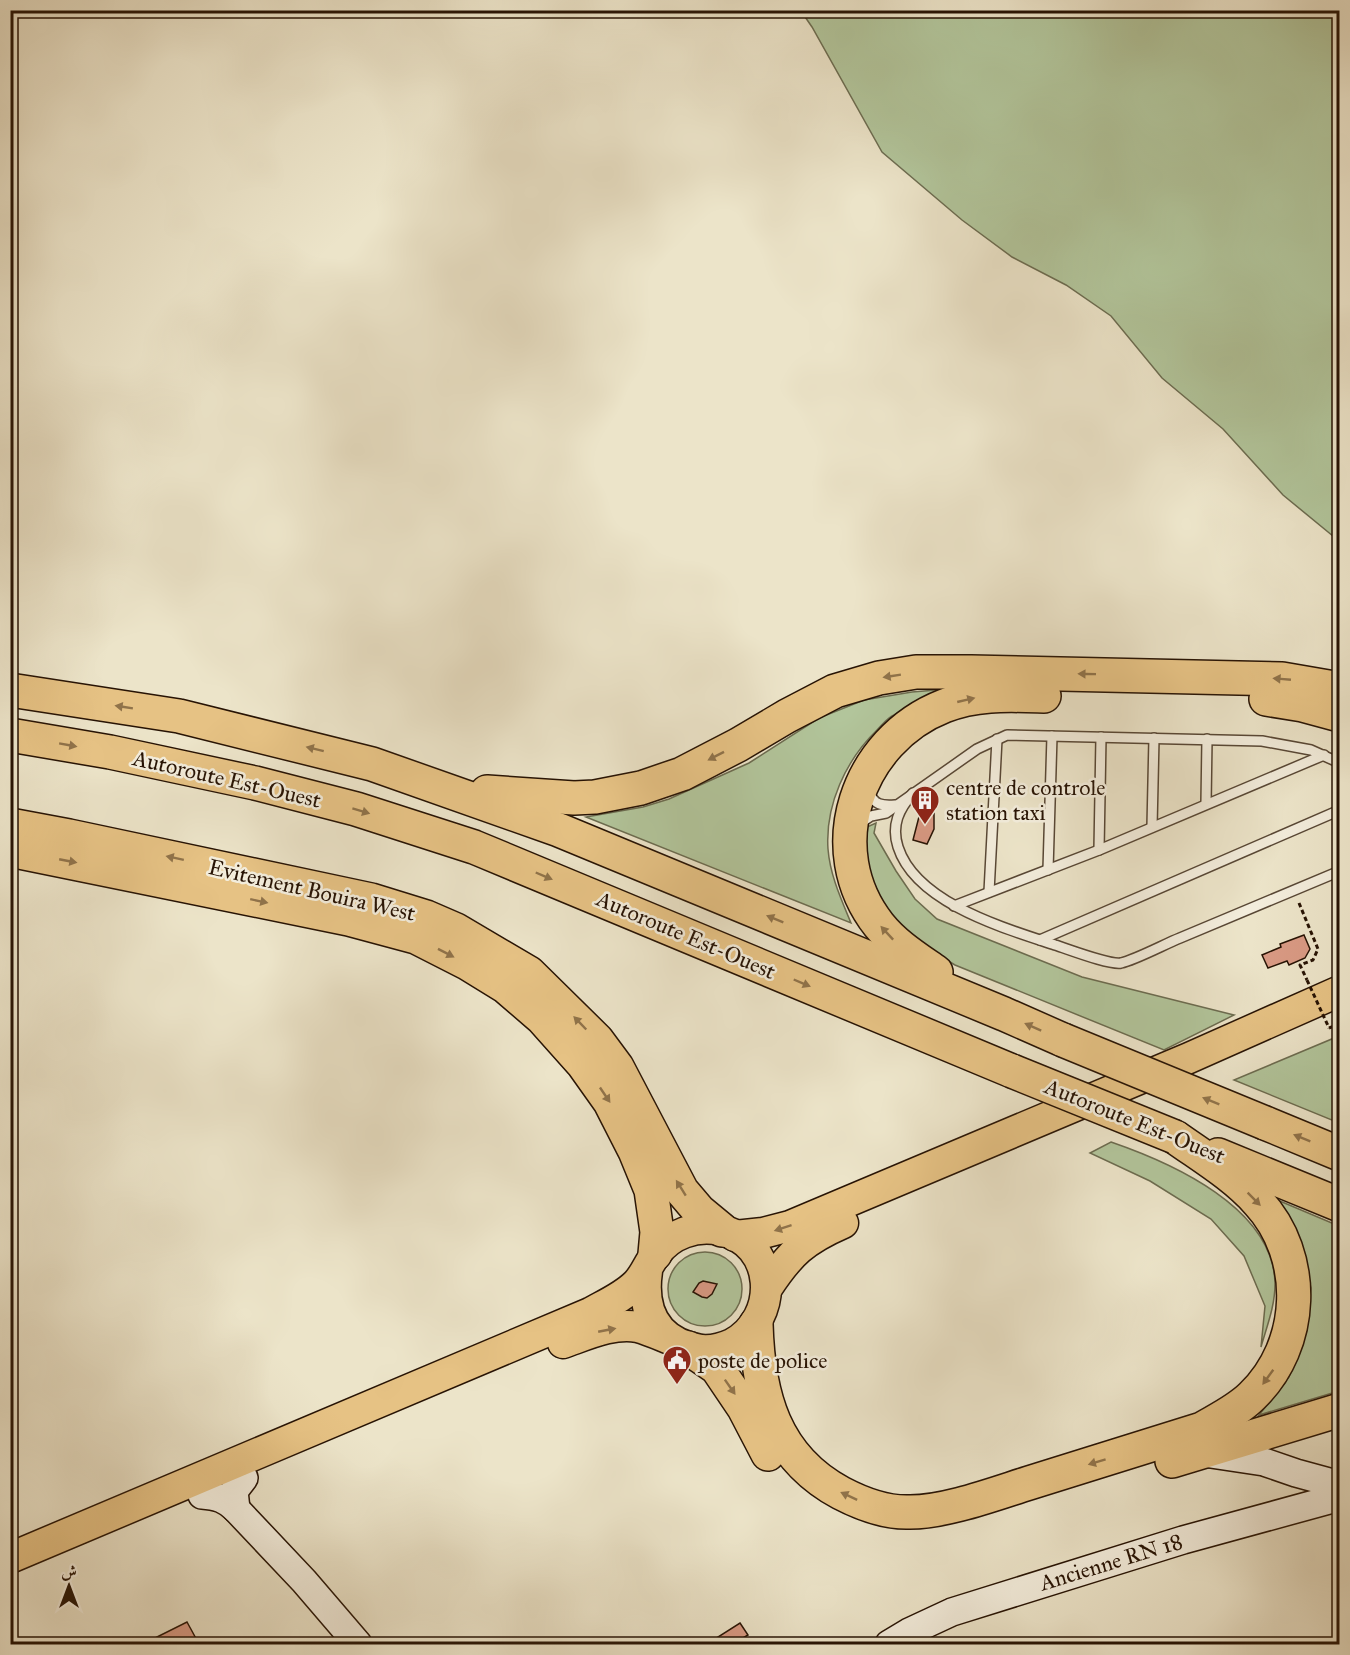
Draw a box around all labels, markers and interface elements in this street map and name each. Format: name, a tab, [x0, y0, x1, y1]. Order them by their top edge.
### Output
one-way arrow	[1077, 669, 1096, 679]
one-way arrow	[883, 672, 902, 681]
one-way arrow	[1272, 674, 1291, 684]
one-way arrow	[957, 695, 976, 704]
one-way arrow	[115, 703, 134, 712]
one-way arrow	[59, 741, 78, 750]
one-way arrow	[306, 743, 324, 753]
street label: Autoroute Est-Ouest	[129, 744, 324, 814]
one-way arrow	[707, 751, 724, 761]
place label: centre de controle station taxi	[946, 774, 1105, 826]
building icon: centre de controle station taxi	[909, 784, 941, 826]
one-way arrow	[352, 807, 370, 816]
one-way arrow	[165, 853, 184, 862]
street label: Evitement Bouira West	[206, 853, 418, 927]
one-way arrow	[59, 857, 78, 866]
one-way arrow	[536, 871, 554, 881]
street label: Autoroute Est-Ouest	[591, 885, 780, 985]
one-way arrow	[250, 897, 269, 906]
one-way arrow	[766, 914, 784, 923]
one-way arrow	[880, 926, 894, 941]
one-way arrow	[437, 948, 454, 958]
one-way arrow	[793, 979, 811, 988]
one-way arrow	[574, 1016, 588, 1030]
one-way arrow	[1024, 1022, 1042, 1032]
street label: Autoroute Est-Ouest	[1040, 1072, 1229, 1170]
one-way arrow	[599, 1086, 610, 1103]
one-way arrow	[1201, 1096, 1219, 1106]
one-way arrow	[1293, 1133, 1311, 1142]
one-way arrow	[676, 1180, 687, 1196]
one-way arrow	[1247, 1191, 1261, 1205]
one-way arrow	[774, 1224, 792, 1233]
one-way arrow	[598, 1325, 617, 1334]
public building icon: poste de police	[661, 1344, 693, 1386]
place label: poste de police	[697, 1347, 827, 1374]
one-way arrow	[1262, 1369, 1274, 1385]
one-way arrow	[724, 1379, 735, 1395]
one-way arrow	[1088, 1457, 1106, 1467]
one-way arrow	[840, 1492, 857, 1501]
street label: Ancienne RN 18	[1035, 1527, 1186, 1597]
north arrow	[39, 1556, 99, 1616]
text: ش	[61, 1562, 77, 1581]

